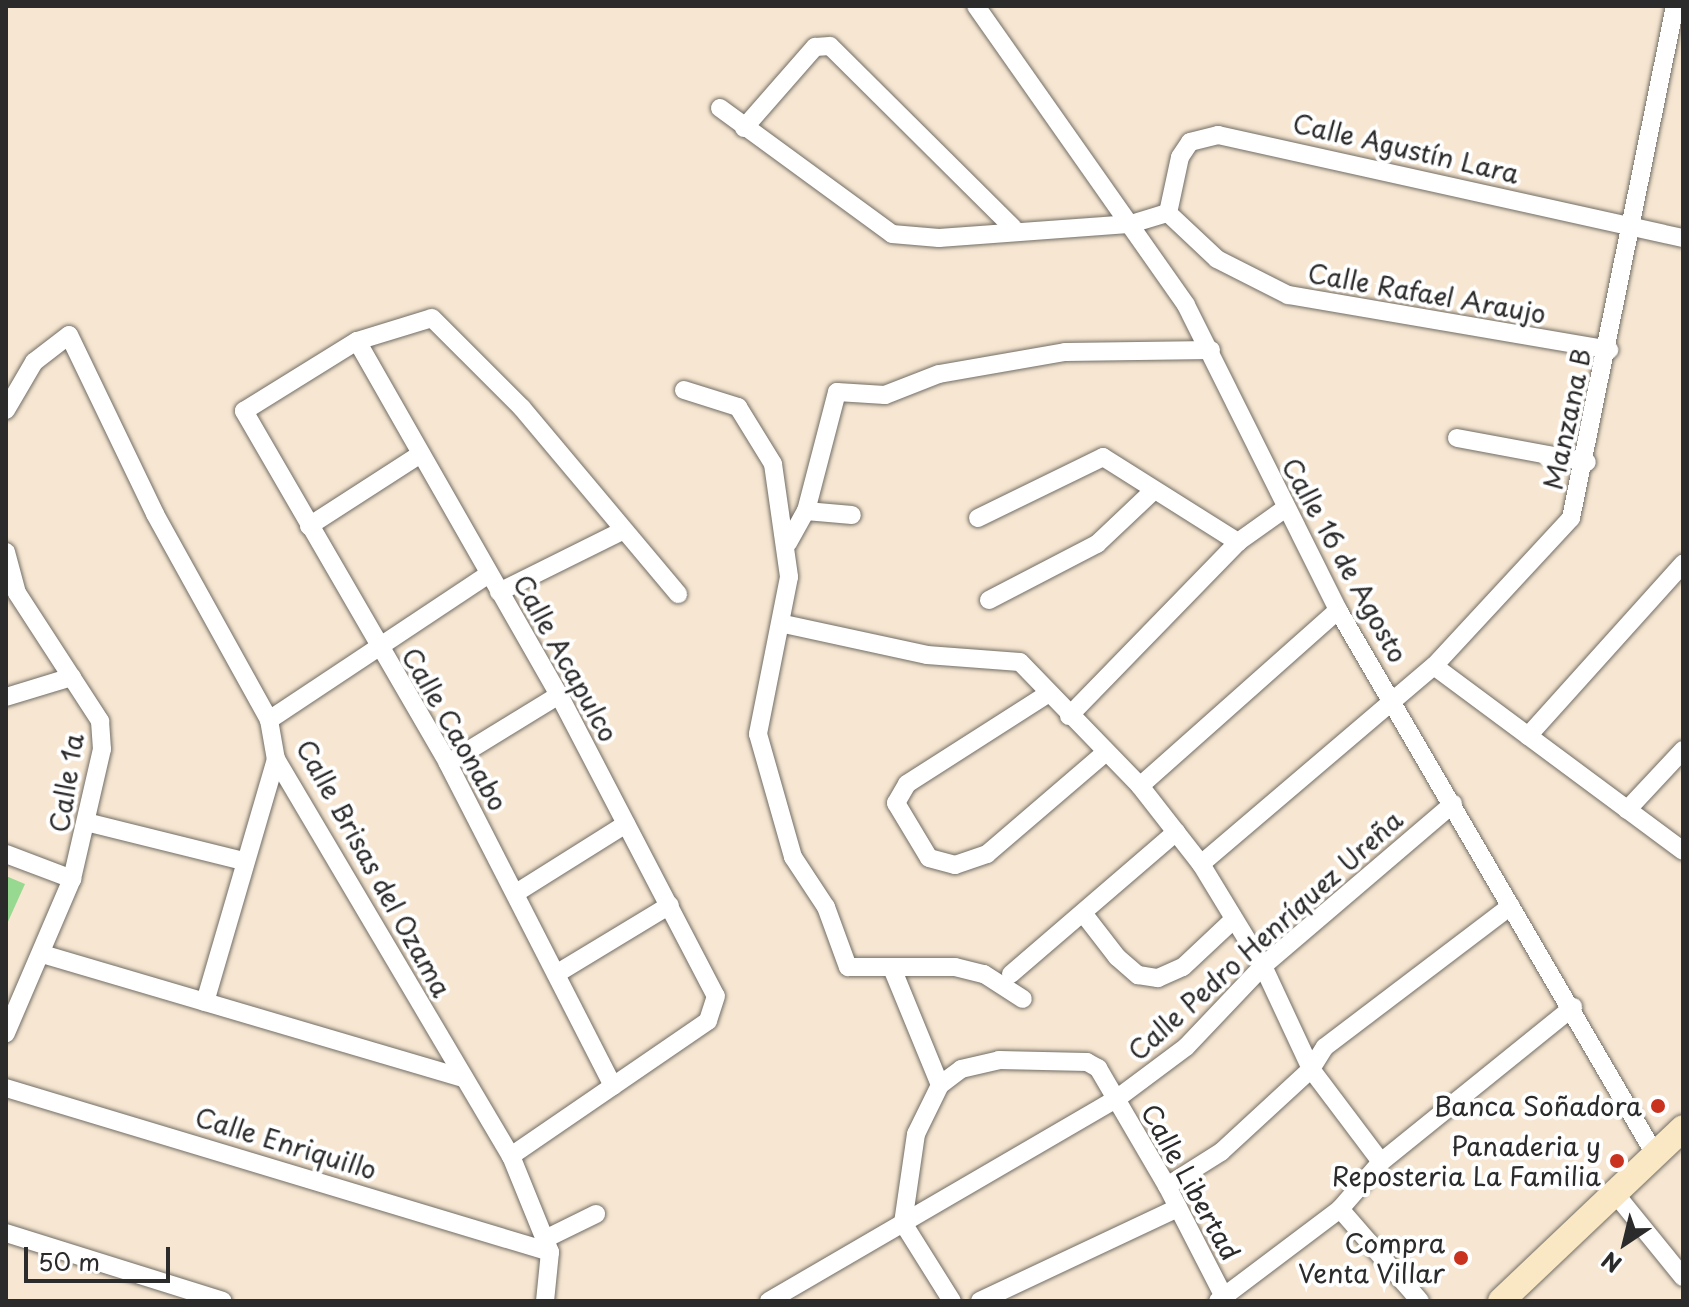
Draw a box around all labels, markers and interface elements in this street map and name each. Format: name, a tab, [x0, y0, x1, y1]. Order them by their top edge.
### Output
street label: Calle Agustín Lara	[1291, 107, 1521, 189]
street label: Calle Rafael Araujo	[1304, 256, 1550, 330]
street label: Manzana B	[1537, 345, 1597, 493]
street label: Calle 16 de Agosto	[1275, 450, 1415, 670]
street label: Calle Acapulco	[507, 569, 625, 747]
street label: Calle Caonabo	[395, 641, 515, 817]
street label: Calle 1a	[43, 731, 89, 835]
street label: Calle Brisas del Ozama	[290, 733, 458, 1003]
street label: Calle Pedro Henríquez Ureña	[1121, 803, 1409, 1067]
place label: Banca Soñadora	[1433, 1090, 1642, 1122]
street label: Calle Libertad	[1135, 1097, 1247, 1267]
marker: Banca Soñadora	[1649, 1097, 1667, 1115]
street label: Calle Enriquillo	[192, 1101, 380, 1185]
place label: Panaderia y Reposteria La Familia	[1330, 1130, 1601, 1192]
marker: Panaderia y Reposteria La Familia	[1608, 1152, 1626, 1170]
north arrow	[1585, 1203, 1665, 1283]
place label: Compra Venta Villar	[1298, 1227, 1445, 1288]
scale bar	[28, 1231, 174, 1281]
text: 50 m	[38, 1243, 100, 1279]
text: N	[1594, 1245, 1628, 1282]
marker: Compra Venta Villar	[1452, 1249, 1470, 1267]

